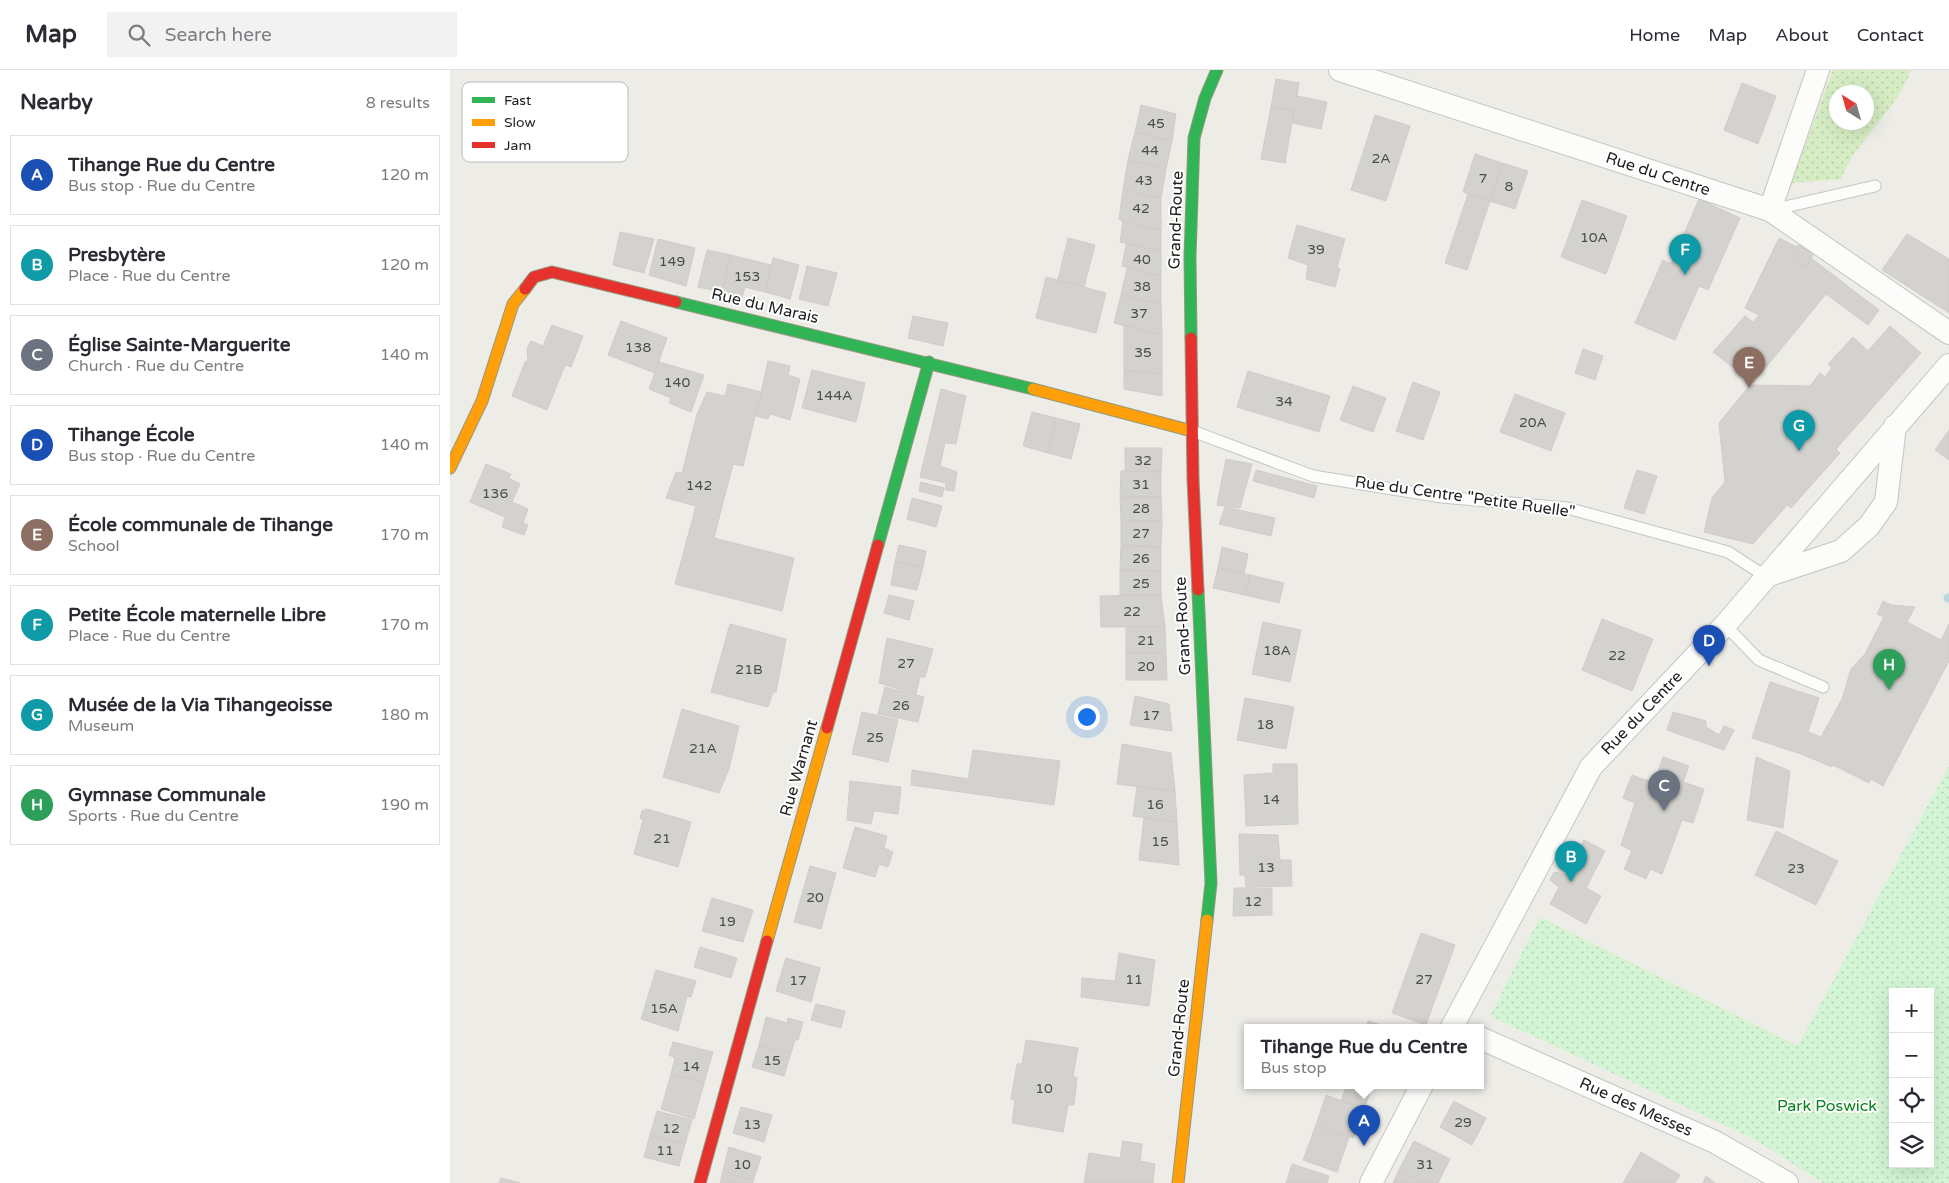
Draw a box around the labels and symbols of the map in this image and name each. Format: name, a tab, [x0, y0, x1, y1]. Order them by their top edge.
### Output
legend	[462, 82, 628, 162]
north arrow	[1829, 85, 1874, 130]
text: Fast	[504, 92, 532, 109]
text: Slow	[504, 114, 536, 131]
house number: 45	[1147, 115, 1165, 132]
text: Jam	[504, 137, 531, 154]
house number: 44	[1141, 142, 1159, 159]
street label: Rue du Centre	[1603, 148, 1713, 200]
house number: 2A	[1371, 150, 1391, 167]
street label: Grand-Route	[1164, 170, 1188, 270]
house number: 7	[1479, 170, 1487, 187]
house number: 43	[1135, 172, 1153, 189]
house number: 8	[1505, 178, 1514, 195]
house number: 42	[1132, 200, 1150, 217]
house number: 10A	[1580, 229, 1608, 246]
pin: F	[1669, 234, 1701, 275]
house number: 39	[1307, 241, 1325, 258]
house number: 40	[1133, 251, 1151, 268]
house number: 149	[659, 253, 685, 270]
house number: 153	[734, 268, 760, 285]
house number: 38	[1133, 278, 1151, 295]
street label: Rue du Marais	[709, 284, 821, 328]
house number: 37	[1130, 305, 1148, 322]
house number: 138	[625, 339, 651, 356]
house number: 35	[1134, 344, 1152, 361]
pin: E	[1733, 347, 1765, 388]
house number: 140	[664, 374, 690, 391]
house number: 144A	[816, 387, 852, 404]
house number: 34	[1275, 393, 1293, 410]
pin: G	[1783, 410, 1815, 451]
house number: 20A	[1519, 414, 1547, 431]
house number: 32	[1134, 452, 1152, 469]
street label: Rue du Centre "Petite Ruelle"	[1354, 472, 1576, 522]
house number: 31	[1132, 476, 1150, 493]
house number: 142	[686, 477, 712, 494]
house number: 136	[482, 485, 508, 502]
house number: 28	[1132, 500, 1150, 517]
house number: 27	[1132, 525, 1150, 542]
house number: 26	[1132, 550, 1150, 567]
house number: 25	[1132, 575, 1150, 592]
street label: Grand-Route	[1170, 576, 1196, 676]
house number: 22	[1123, 603, 1141, 620]
pin: D	[1693, 625, 1725, 666]
house number: 21	[1137, 632, 1155, 649]
house number: 18A	[1263, 642, 1291, 659]
house number: 22	[1608, 647, 1626, 664]
pin: H	[1873, 649, 1905, 690]
house number: 27	[897, 655, 915, 672]
house number: 20	[1137, 658, 1155, 675]
house number: 21B	[735, 661, 763, 678]
street label: Rue du Centre	[1597, 667, 1687, 759]
house number: 26	[892, 697, 910, 714]
your location	[1074, 704, 1100, 730]
house number: 17	[1142, 707, 1160, 724]
house number: 18	[1256, 716, 1274, 733]
street label: Rue Warnant	[776, 717, 822, 819]
house number: 25	[866, 729, 884, 746]
house number: 21A	[689, 740, 717, 757]
pin: C	[1648, 770, 1680, 811]
house number: 14	[1262, 791, 1280, 808]
house number: 16	[1146, 796, 1164, 813]
house number: 21	[653, 830, 671, 847]
house number: 15	[1151, 833, 1169, 850]
pin: B	[1555, 841, 1587, 882]
house number: 13	[1257, 859, 1275, 876]
house number: 23	[1787, 860, 1805, 877]
house number: 20	[806, 889, 824, 906]
house number: 12	[1244, 893, 1262, 910]
house number: 19	[718, 913, 736, 930]
house number: 11	[1125, 971, 1143, 988]
house number: 27	[1415, 971, 1433, 988]
house number: 17	[789, 972, 807, 989]
street label: Grand-Route	[1164, 978, 1194, 1078]
house number: 15A	[650, 1000, 678, 1017]
house number: 15	[763, 1052, 781, 1069]
house number: 14	[682, 1058, 700, 1075]
street label: Rue des Messes	[1576, 1073, 1696, 1141]
house number: 10	[1035, 1080, 1053, 1097]
park label: Park Poswick	[1777, 1096, 1877, 1116]
pin: A	[1348, 1105, 1380, 1146]
house number: 29	[1454, 1114, 1472, 1131]
house number: 13	[743, 1116, 761, 1133]
house number: 12	[662, 1120, 680, 1137]
house number: 11	[656, 1142, 674, 1159]
house number: 10	[733, 1156, 751, 1173]
house number: 31	[1416, 1156, 1434, 1173]

